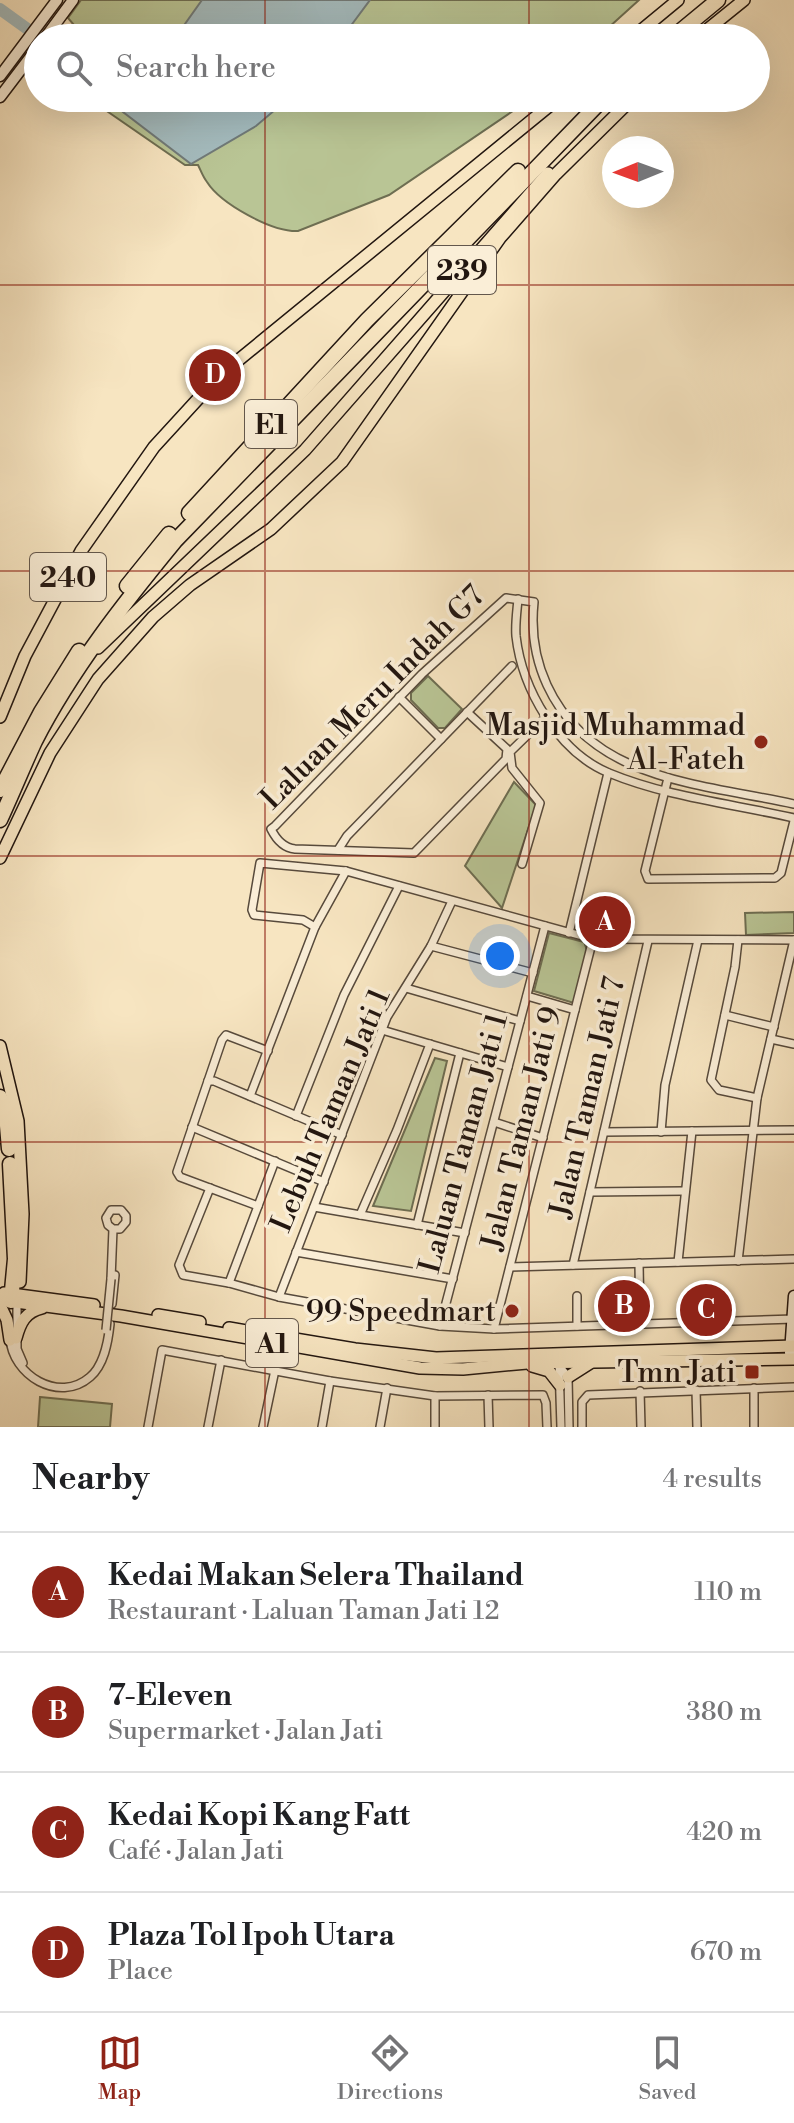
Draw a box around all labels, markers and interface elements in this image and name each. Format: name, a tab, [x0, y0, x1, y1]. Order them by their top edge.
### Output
search box	[24, 24, 770, 112]
icon: search	[52, 46, 96, 90]
text: Search here	[116, 49, 276, 87]
north arrow	[602, 136, 674, 208]
road number: 239	[428, 246, 496, 294]
pin: D	[189, 345, 241, 405]
road number: E1	[245, 400, 297, 448]
road number: 240	[30, 553, 106, 601]
street label: Laluan Meru Indah G7	[253, 578, 493, 818]
place label: Masjid Muhammad Al-Fateh	[486, 707, 745, 779]
marker: Masjid Muhammad Al-Fateh	[752, 733, 770, 751]
pin: A	[579, 892, 631, 952]
your location	[480, 936, 520, 976]
street label: Jalan Taman Jati 7	[542, 973, 634, 1222]
street label: Lebuh Taman Jati 1	[262, 983, 399, 1238]
street label: Jalan Taman Jati 9	[473, 1003, 571, 1255]
street label: Laluan Taman Jati 1	[411, 1009, 517, 1278]
pin: B	[598, 1276, 650, 1336]
pin: C	[680, 1280, 732, 1340]
place label: 99 Speedmart	[306, 1293, 496, 1331]
marker: 99 Speedmart	[503, 1302, 521, 1320]
road number: A1	[246, 1319, 298, 1367]
place label: Tmn Jati	[617, 1354, 736, 1392]
marker: Tmn Jati	[743, 1363, 761, 1381]
text: Nearby	[32, 1458, 150, 1500]
text: 4 results	[663, 1463, 762, 1495]
text: Kedai Makan Selera Thailand	[108, 1557, 524, 1595]
text: A	[49, 1576, 67, 1608]
text: 110 m	[694, 1576, 762, 1608]
text: Restaurant · Laluan Taman Jati 12	[108, 1595, 500, 1627]
text: 7-Eleven	[108, 1677, 232, 1715]
text: B	[48, 1696, 68, 1728]
text: 380 m	[686, 1696, 762, 1728]
text: Supermarket · Jalan Jati	[108, 1715, 383, 1747]
text: Kedai Kopi Kang Fatt	[108, 1797, 410, 1835]
text: C	[49, 1816, 67, 1848]
text: 420 m	[686, 1816, 762, 1848]
text: Café · Jalan Jati	[108, 1835, 284, 1867]
text: Plaza Tol Ipoh Utara	[108, 1917, 395, 1955]
text: D	[48, 1936, 68, 1968]
text: 670 m	[690, 1936, 762, 1968]
text: Place	[108, 1955, 173, 1987]
tab: Map	[98, 2031, 142, 2106]
tab: Directions	[337, 2031, 443, 2106]
tab: Saved	[639, 2031, 696, 2106]

